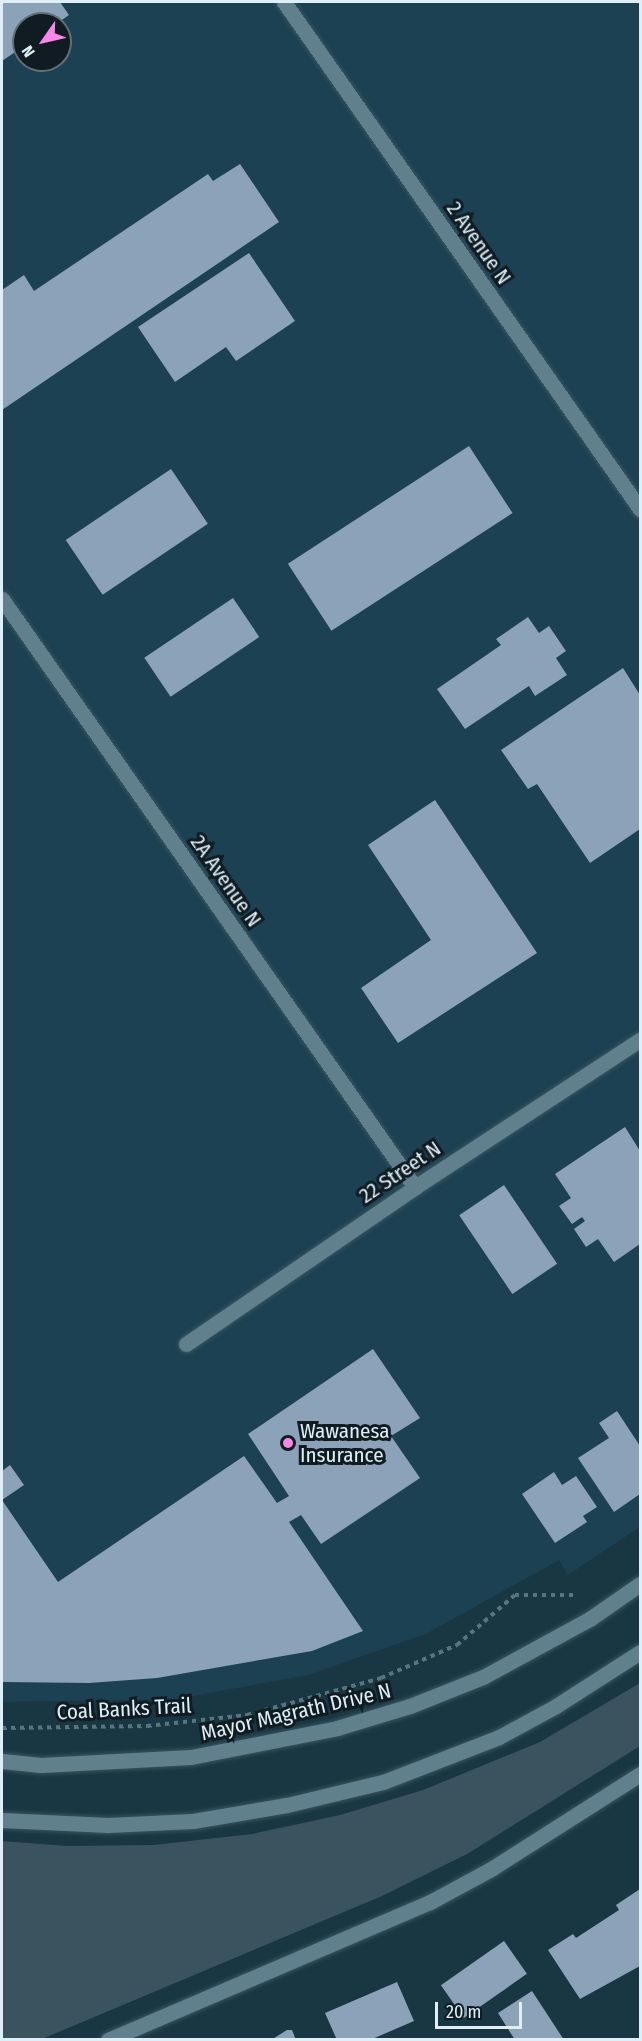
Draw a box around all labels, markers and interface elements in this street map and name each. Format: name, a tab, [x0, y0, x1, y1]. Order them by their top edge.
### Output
north arrow	[12, 12, 72, 72]
text: N	[18, 42, 39, 61]
street label: 2 Avenue N	[441, 197, 517, 289]
street label: 2A Avenue N	[185, 830, 267, 932]
street label: 22 Street N	[354, 1136, 446, 1208]
place label: Wawanesa Insurance	[300, 1418, 390, 1468]
marker: Wawanesa Insurance	[281, 1436, 295, 1450]
street label: Mayor Magrath Drive N	[198, 1678, 394, 1746]
street label: Coal Banks Trail	[56, 1693, 192, 1725]
scale bar	[438, 1990, 525, 2028]
text: 20 m	[446, 2001, 481, 2023]

